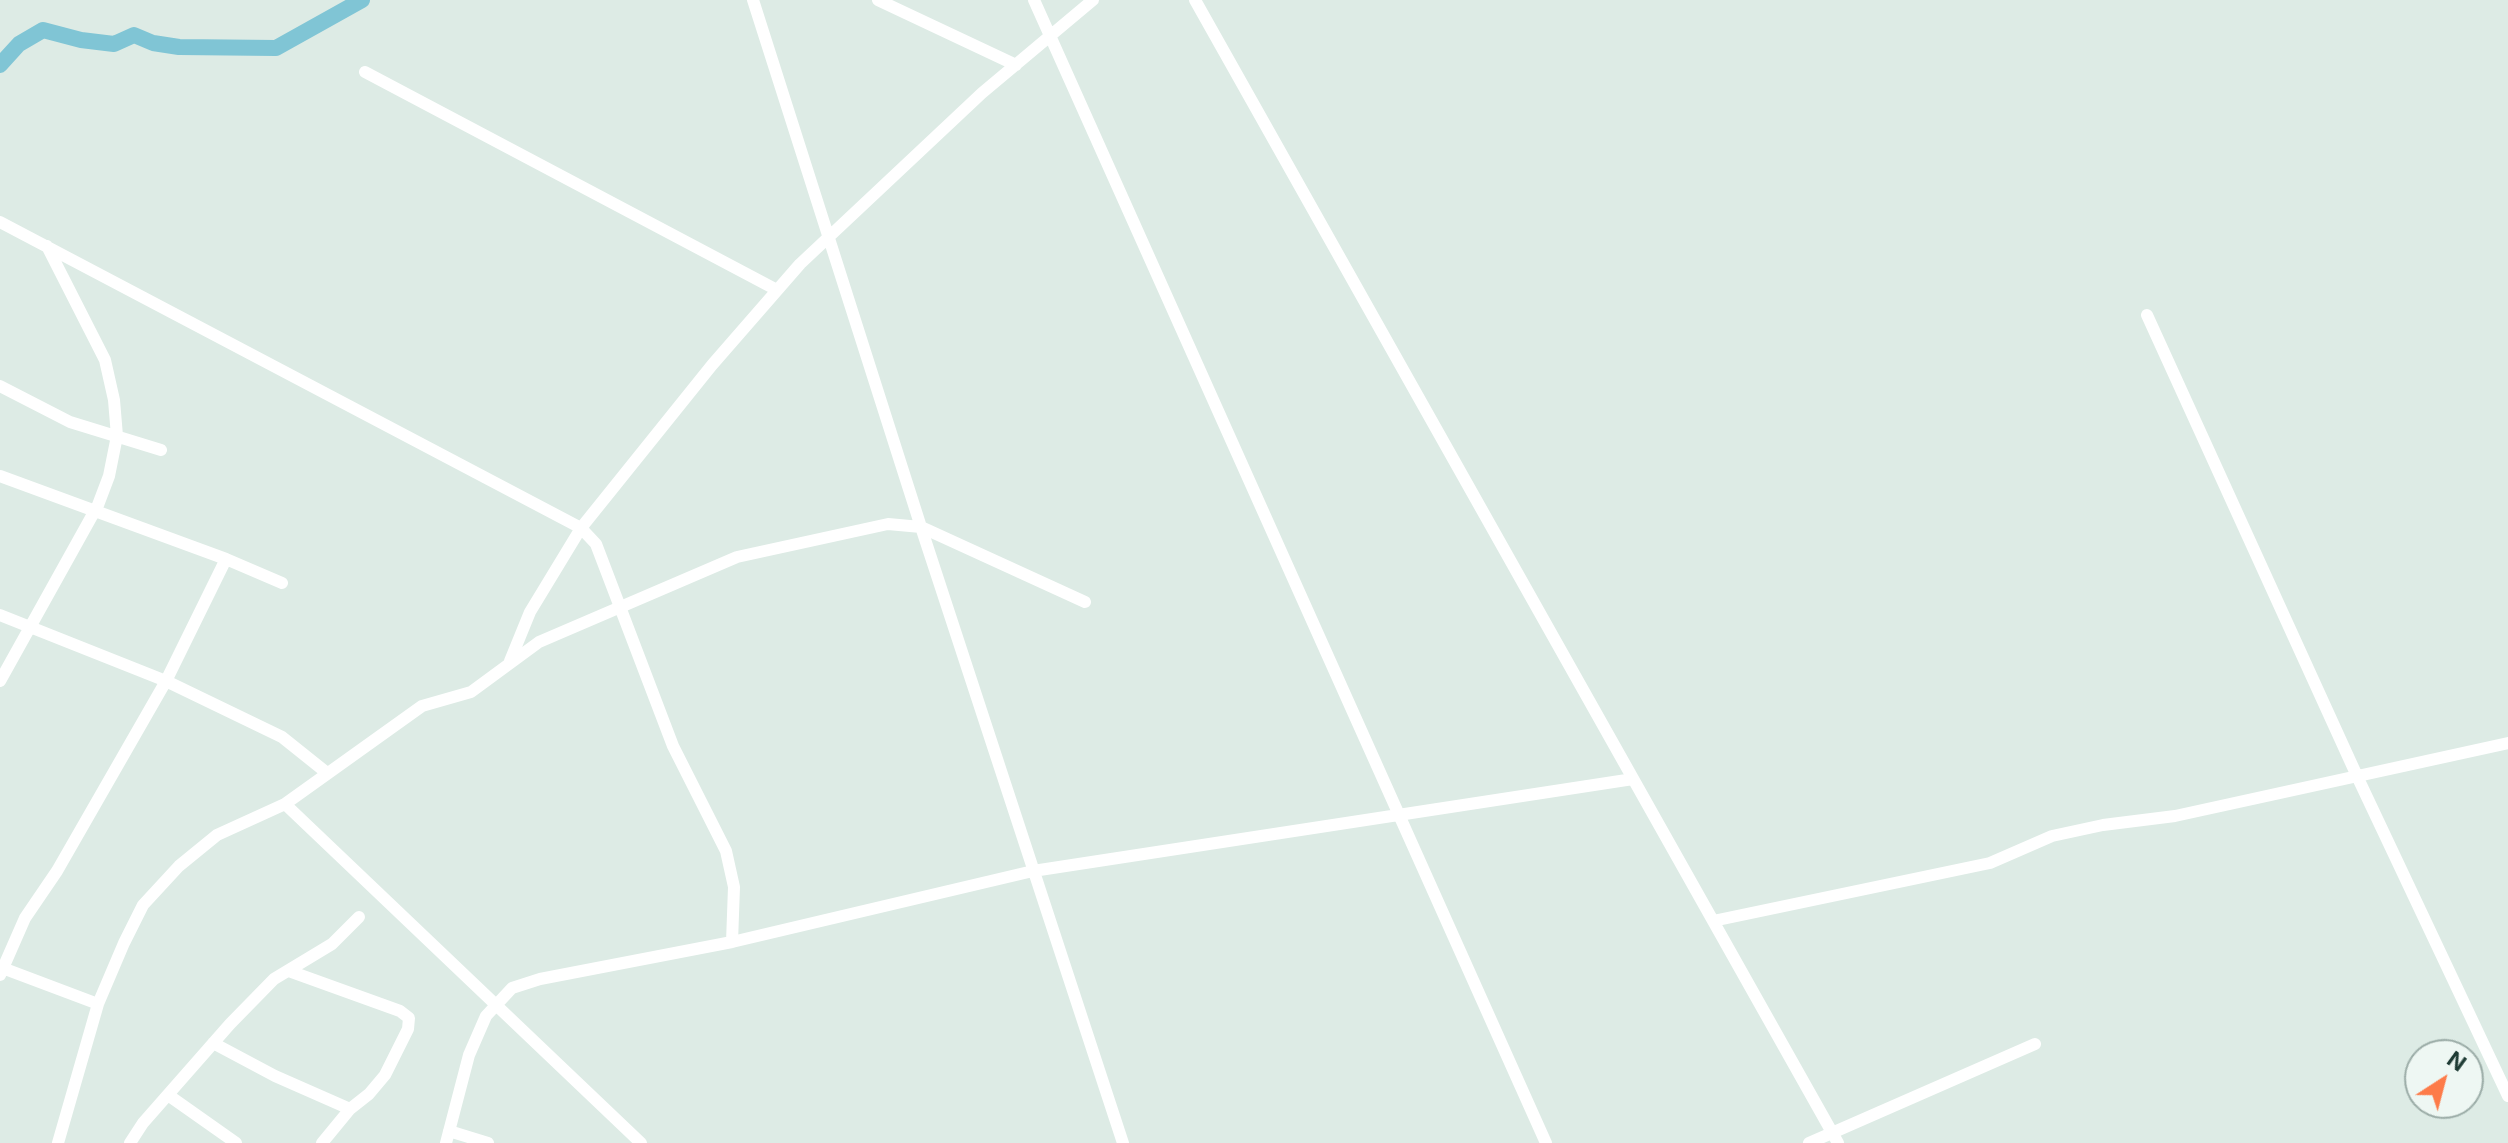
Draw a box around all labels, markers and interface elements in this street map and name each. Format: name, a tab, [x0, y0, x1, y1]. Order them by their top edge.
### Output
north arrow	[2404, 1039, 2484, 1119]
text: N	[2443, 1046, 2471, 1077]

